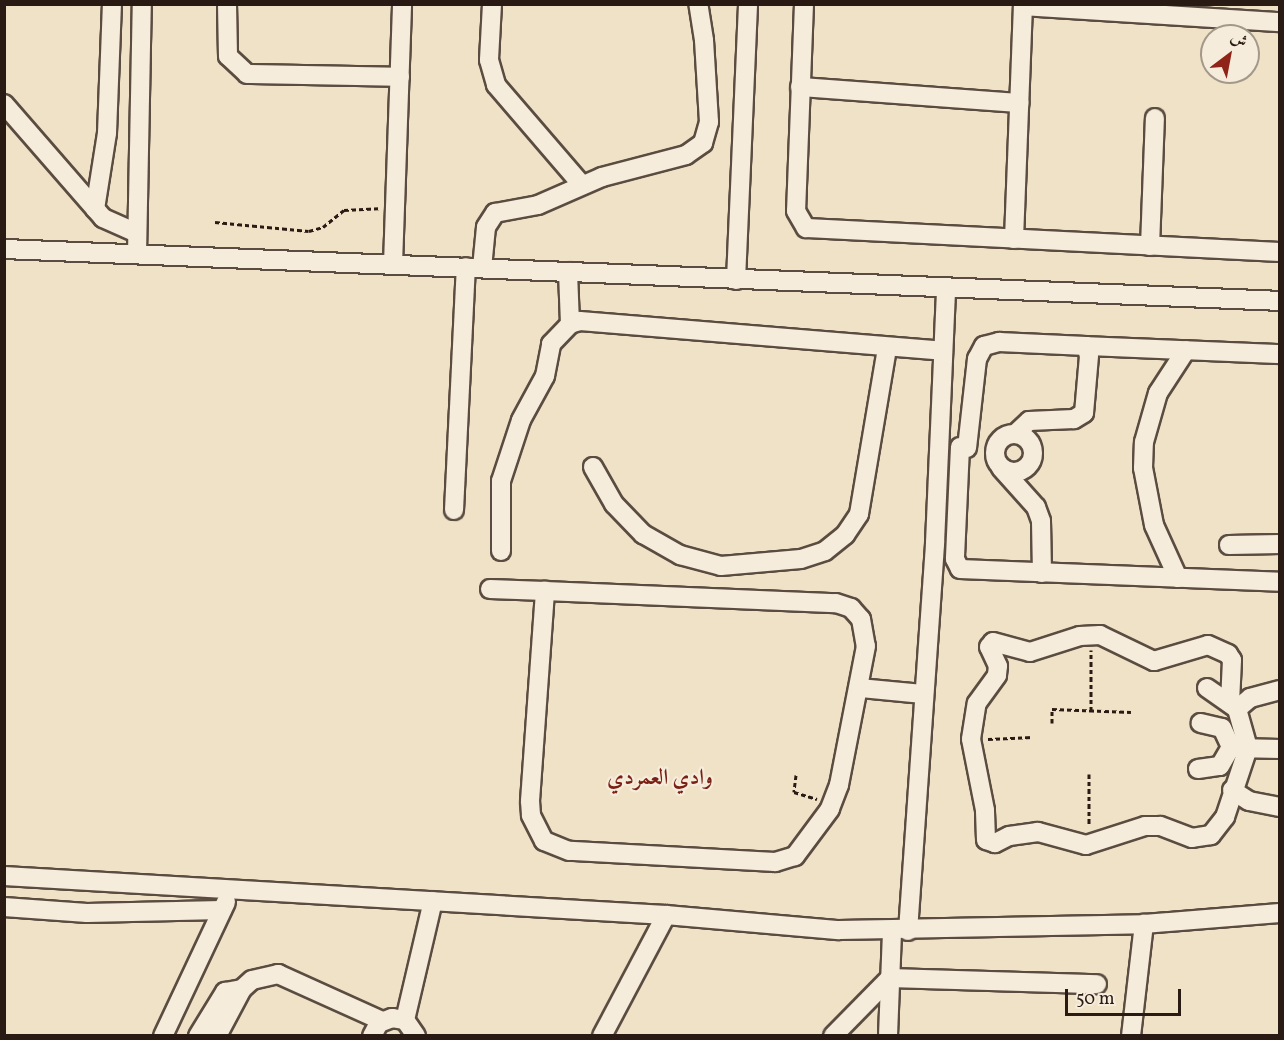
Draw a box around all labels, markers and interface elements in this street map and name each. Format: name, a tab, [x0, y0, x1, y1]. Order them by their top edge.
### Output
north arrow	[1200, 24, 1260, 84]
text: ش	[1226, 27, 1251, 54]
district label: وادي العمردي	[607, 766, 713, 792]
scale bar	[1068, 977, 1184, 1015]
text: 50 m	[1076, 987, 1115, 1012]

